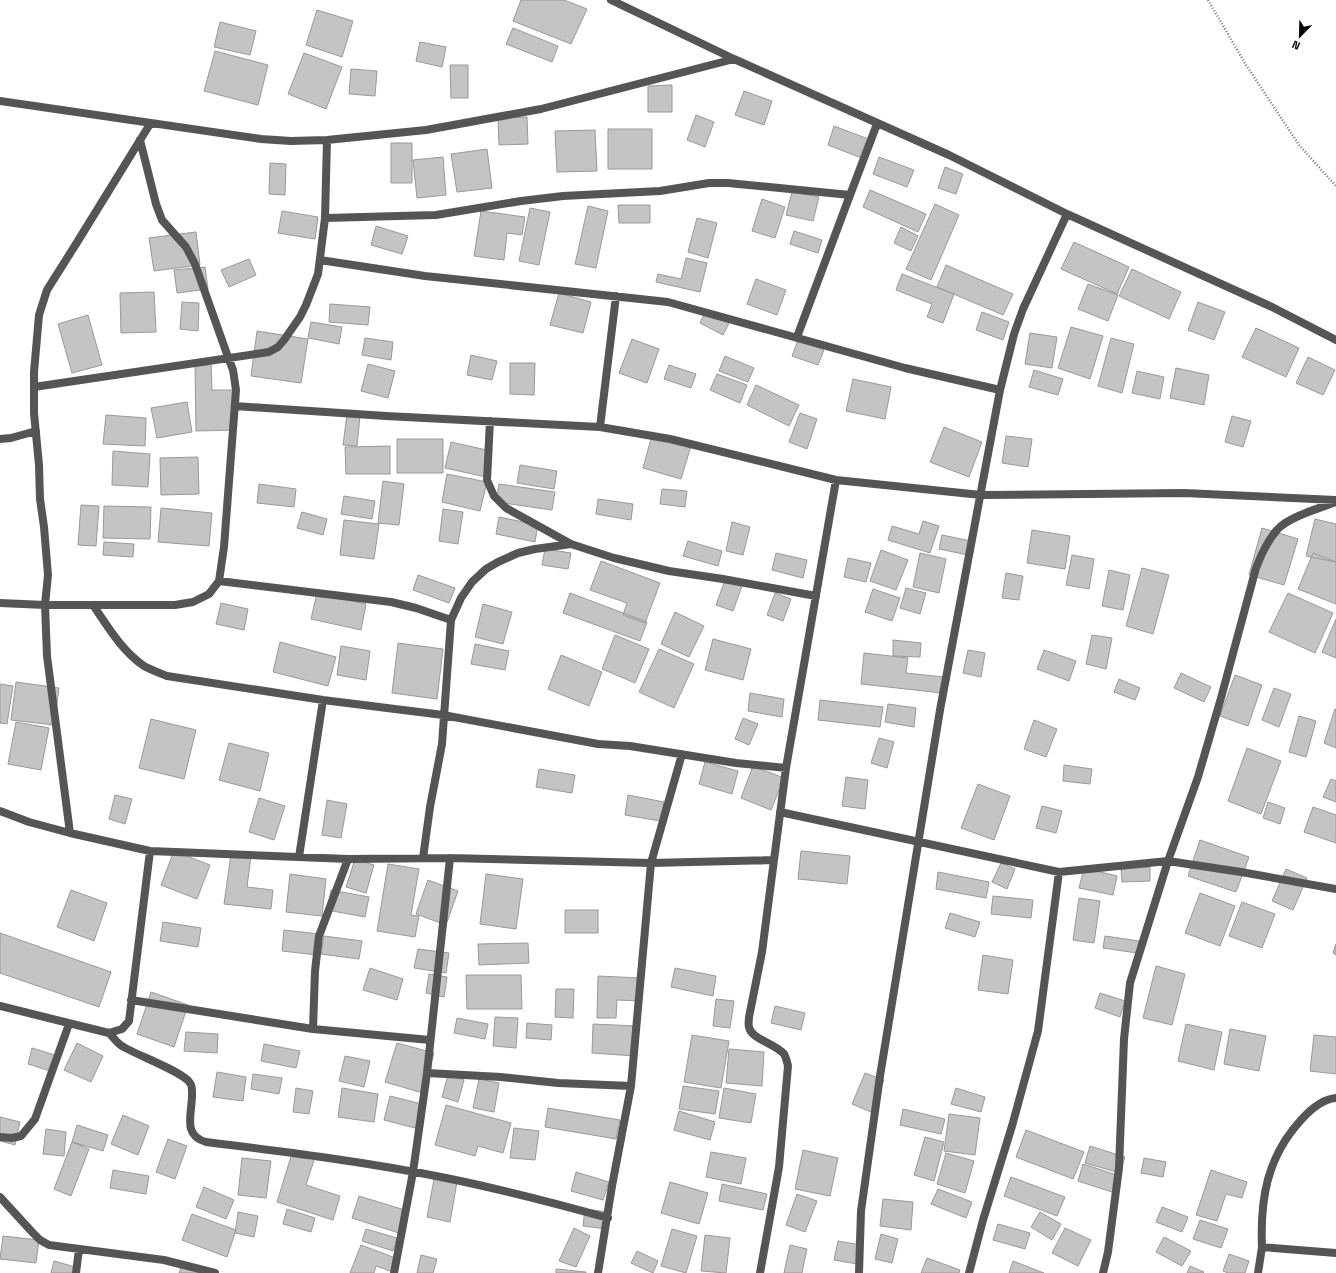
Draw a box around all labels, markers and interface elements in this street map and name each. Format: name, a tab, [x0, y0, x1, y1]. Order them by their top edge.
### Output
north arrow	[1280, 16, 1320, 56]
text: N	[1290, 37, 1302, 53]

